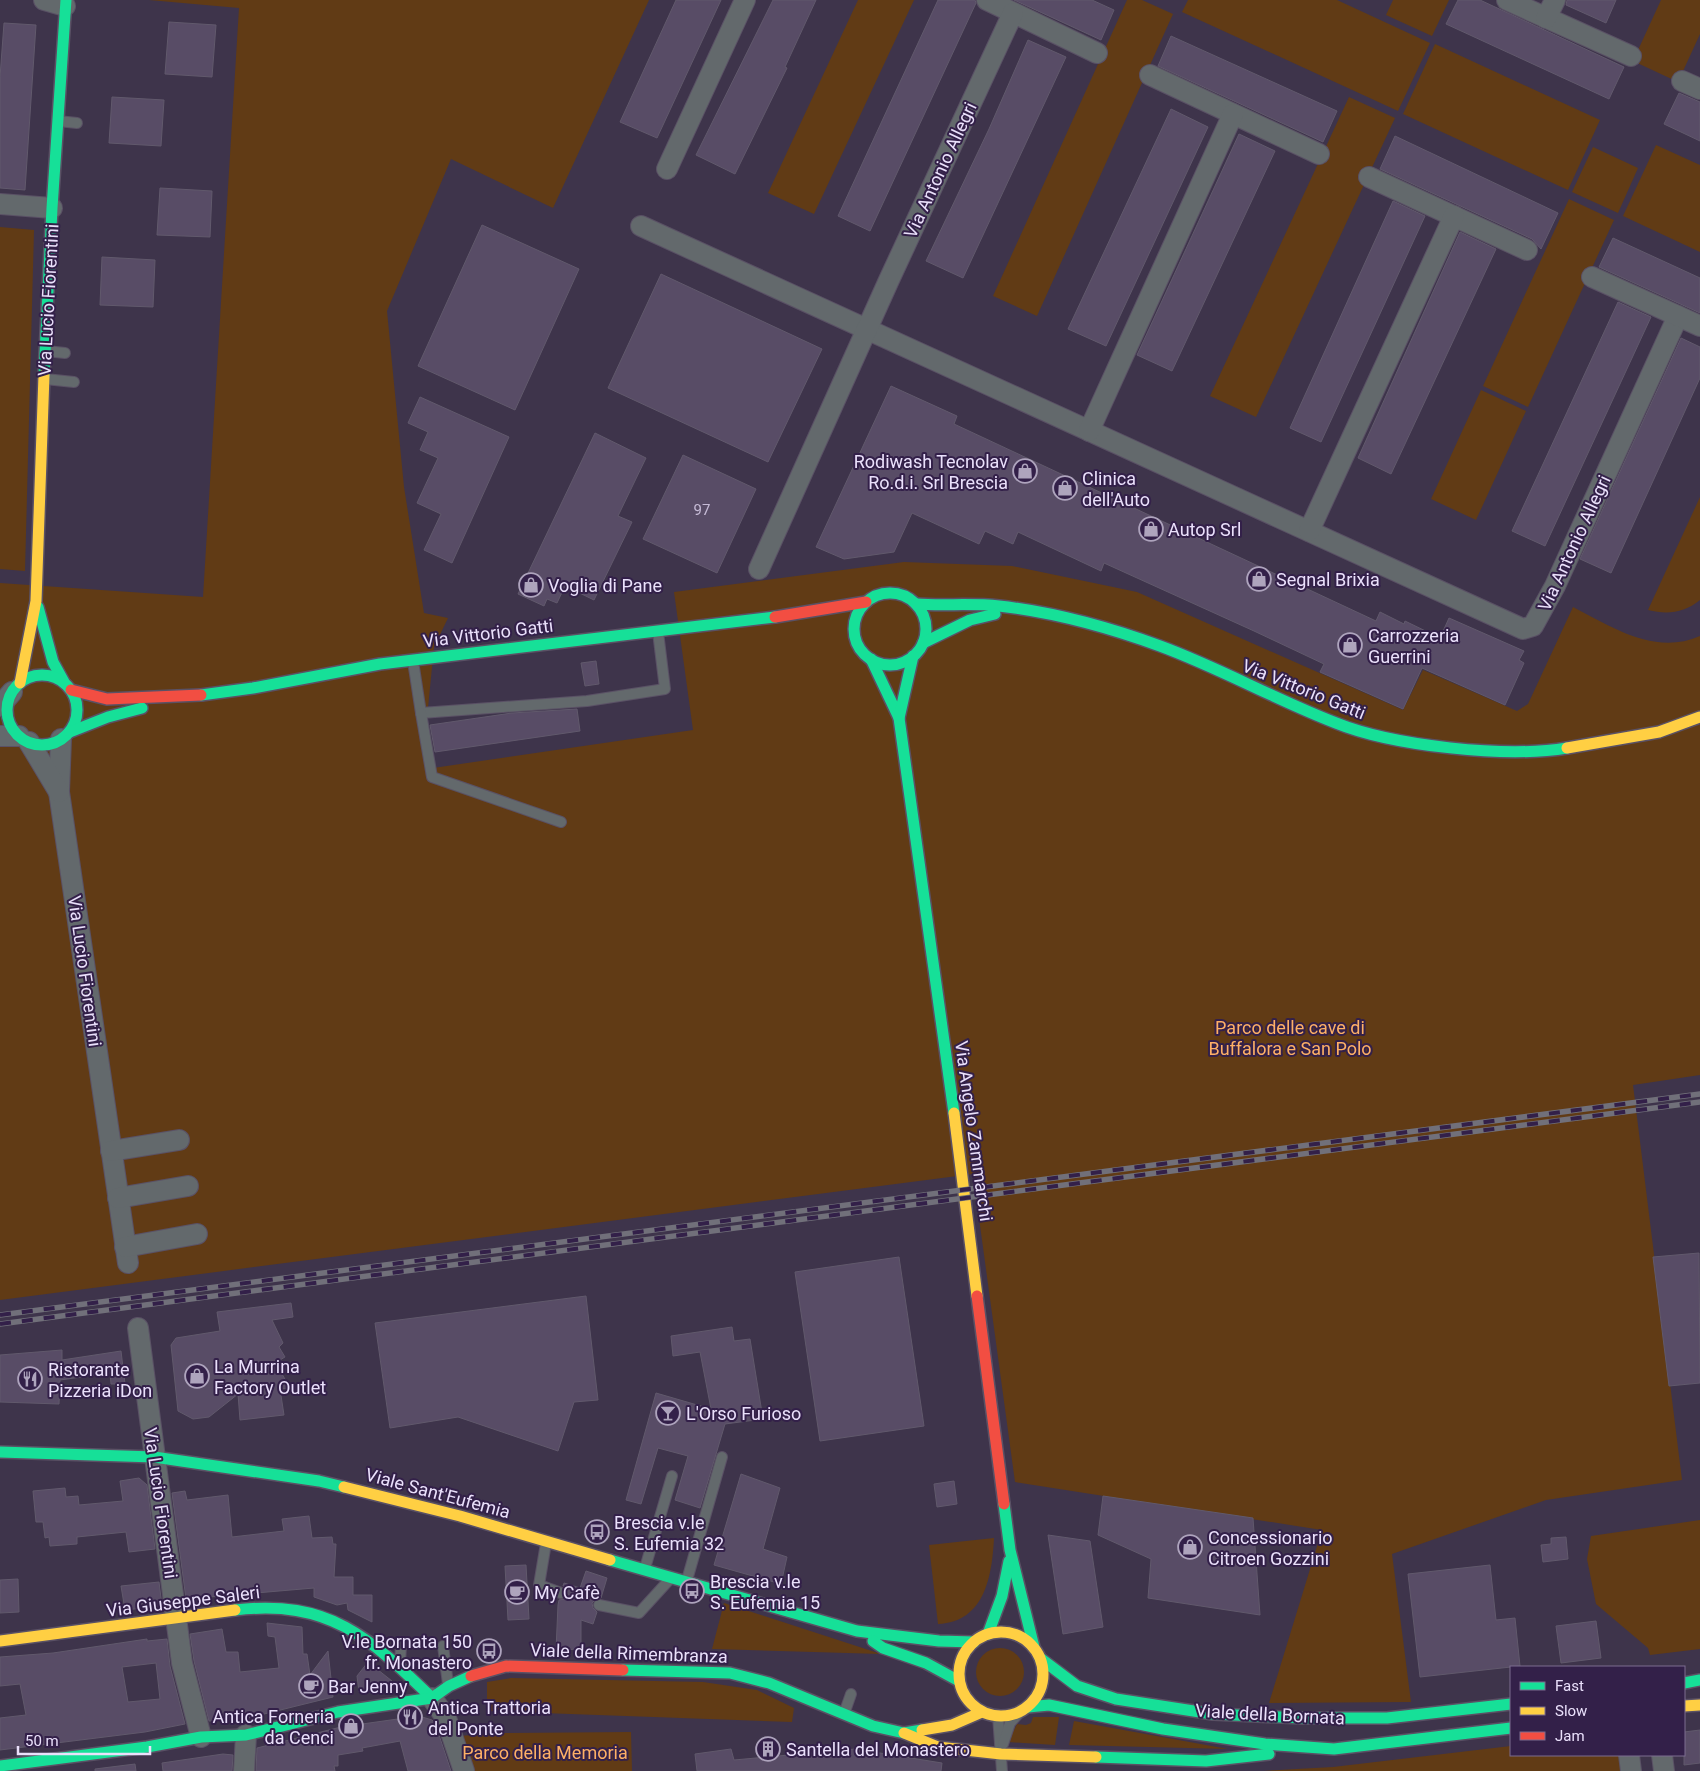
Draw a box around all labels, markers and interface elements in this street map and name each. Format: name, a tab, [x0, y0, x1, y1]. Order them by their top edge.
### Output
street label: Via Antonio Allegri	[899, 99, 981, 241]
street label: Via Lucio Fiorentini	[34, 223, 62, 377]
place label: Rodiwash Tecnolav Ro.d.i. Srl Brescia	[854, 451, 1008, 493]
shop icon: Rodiwash Tecnolav Ro.d.i. Srl Brescia	[1012, 458, 1038, 484]
place label: Clinica dell'Auto	[1082, 468, 1150, 510]
street label: Via Antonio Allegri	[1533, 472, 1615, 614]
shop icon: Clinica dell'Auto	[1052, 475, 1078, 501]
house number: 97	[694, 501, 710, 519]
shop icon: Autop Srl	[1138, 516, 1164, 542]
place label: Autop Srl	[1168, 519, 1241, 540]
shop icon: Segnal Brixia	[1246, 566, 1272, 592]
place label: Segnal Brixia	[1276, 569, 1380, 590]
shop icon: Voglia di Pane	[518, 572, 544, 598]
place label: Voglia di Pane	[548, 575, 662, 596]
street label: Via Vittorio Gatti	[422, 615, 554, 651]
place label: Carrozzeria Guerrini	[1368, 625, 1459, 667]
shop icon: Carrozzeria Guerrini	[1337, 632, 1363, 658]
street label: Via Vittorio Gatti	[1239, 655, 1369, 723]
street label: Via Lucio Fiorentini	[64, 894, 106, 1048]
park label: Parco delle cave di Buffalora e San Polo	[1208, 1017, 1372, 1059]
street label: Via Angelo Zammarchi	[951, 1039, 997, 1223]
place label: La Murrina Factory Outlet	[214, 1356, 326, 1398]
place label: Ristorante Pizzeria iDon	[48, 1359, 152, 1401]
shop icon: La Murrina Factory Outlet	[184, 1363, 210, 1389]
restaurant icon: Ristorante Pizzeria iDon	[17, 1366, 43, 1392]
bar icon: L'Orso Furioso	[655, 1400, 681, 1426]
place label: L'Orso Furioso	[686, 1403, 801, 1424]
street label: Via Lucio Fiorentini	[140, 1426, 182, 1580]
street label: Viale Sant'Eufemia	[363, 1464, 513, 1522]
place label: Brescia v.le S. Eufemia 32	[614, 1512, 724, 1554]
bus stop icon: Brescia v.le S. Eufemia 32	[584, 1519, 610, 1545]
place label: Concessionario Citroen Gozzini	[1208, 1527, 1333, 1569]
shop icon: Concessionario Citroen Gozzini	[1177, 1534, 1203, 1560]
place label: Brescia v.le S. Eufemia 15	[710, 1571, 820, 1613]
bus stop icon: Brescia v.le S. Eufemia 15	[679, 1578, 705, 1604]
cafe icon: My Cafè	[504, 1579, 530, 1605]
street label: Via Giuseppe Saleri	[105, 1581, 261, 1621]
place label: My Cafè	[534, 1582, 600, 1603]
place label: V.le Bornata 150 fr. Monastero	[342, 1631, 472, 1673]
bus stop icon: V.le Bornata 150 fr. Monastero	[476, 1638, 502, 1664]
street label: Viale della Rimembranza	[530, 1639, 728, 1667]
legend	[1510, 1666, 1685, 1756]
cafe icon: Bar Jenny	[298, 1673, 324, 1699]
place label: Bar Jenny	[328, 1676, 408, 1697]
text: Fast	[1555, 1677, 1584, 1695]
place label: Antica Trattoria del Ponte	[428, 1697, 551, 1739]
street label: Viale della Bornata	[1195, 1700, 1345, 1728]
text: Slow	[1555, 1702, 1587, 1720]
restaurant icon: Antica Trattoria del Ponte	[397, 1704, 423, 1730]
place label: Antica Forneria da Cenci	[212, 1706, 334, 1748]
shop icon: Antica Forneria da Cenci	[338, 1713, 364, 1739]
scale bar	[18, 1724, 150, 1756]
text: Jam	[1555, 1727, 1585, 1745]
text: 50 m	[25, 1732, 59, 1750]
building icon: Santella del Monastero	[755, 1736, 781, 1762]
place label: Santella del Monastero	[786, 1739, 970, 1760]
park label: Parco della Memoria	[462, 1742, 628, 1763]

